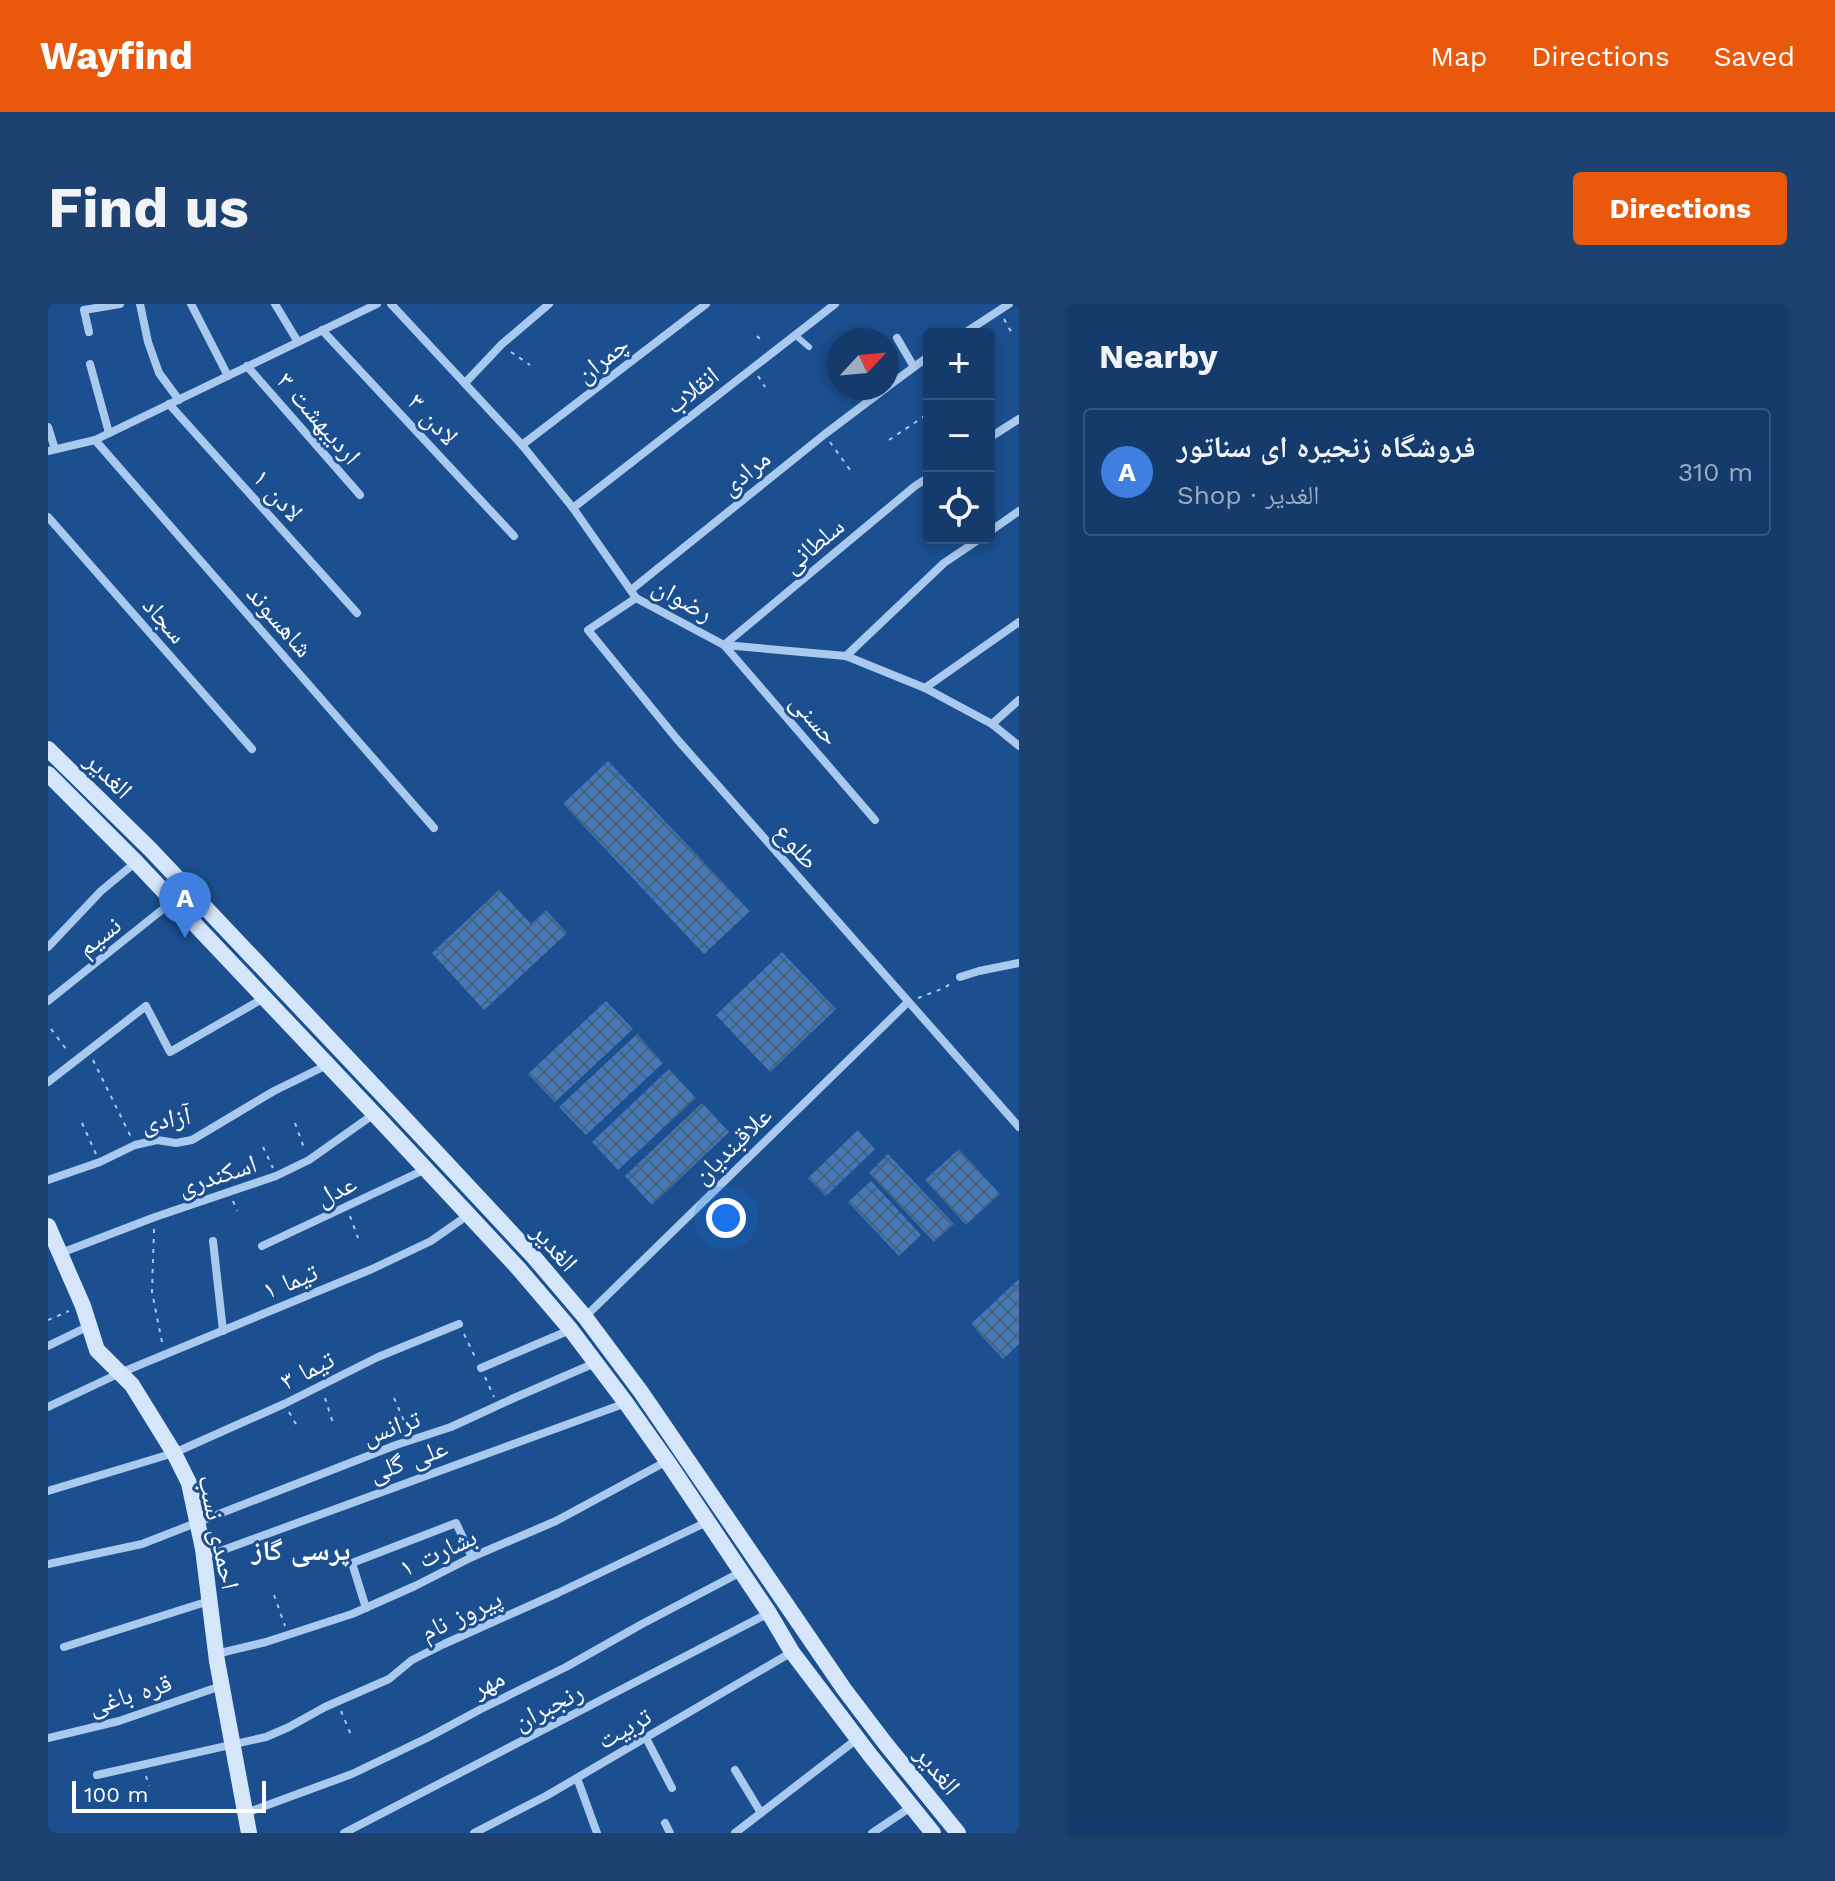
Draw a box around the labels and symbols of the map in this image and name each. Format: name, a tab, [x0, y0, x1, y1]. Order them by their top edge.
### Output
north arrow	[827, 328, 899, 400]
street label: چمران	[569, 329, 635, 390]
street label: انقلاب	[659, 360, 725, 420]
street label: اردیبهشت ۳	[271, 366, 367, 470]
street label: لادن ۳	[401, 387, 464, 452]
street label: مرادی	[714, 443, 777, 502]
street label: لادن ۱	[246, 463, 309, 528]
street label: سلطانی	[776, 511, 851, 580]
street label: رضوان	[647, 570, 718, 629]
street label: شاهسوند	[241, 579, 319, 663]
street label: سجاد	[137, 591, 193, 649]
street label: حسنی	[783, 687, 846, 752]
street label: الغدیر	[79, 745, 139, 805]
street label: طلوع	[768, 817, 825, 876]
pin: A	[159, 872, 211, 938]
street label: نسیم	[71, 910, 128, 964]
street label: آزادی	[139, 1100, 194, 1139]
street label: علاقبندیان	[686, 1100, 778, 1191]
street label: اسکندری	[174, 1148, 261, 1203]
street label: عدل	[311, 1168, 361, 1213]
your location	[706, 1198, 746, 1238]
street label: الغدیر	[525, 1216, 584, 1277]
street label: تیما ۱	[258, 1256, 322, 1305]
street label: تیما ۳	[275, 1344, 339, 1396]
street label: ترانس	[358, 1403, 425, 1452]
street label: علی گلی	[365, 1432, 452, 1489]
street label: احمدی نسب	[191, 1472, 246, 1592]
street label: بشارت ۱	[395, 1521, 481, 1583]
district label: پرسی گاز	[251, 1534, 350, 1568]
street label: پیروز نام	[416, 1583, 508, 1650]
street label: مهر	[466, 1662, 509, 1704]
street label: قره باغی	[85, 1667, 176, 1722]
street label: رنجبران	[508, 1676, 588, 1737]
street label: تربیت	[592, 1701, 657, 1755]
street label: الغدیر	[909, 1739, 967, 1801]
scale bar	[72, 1777, 266, 1813]

